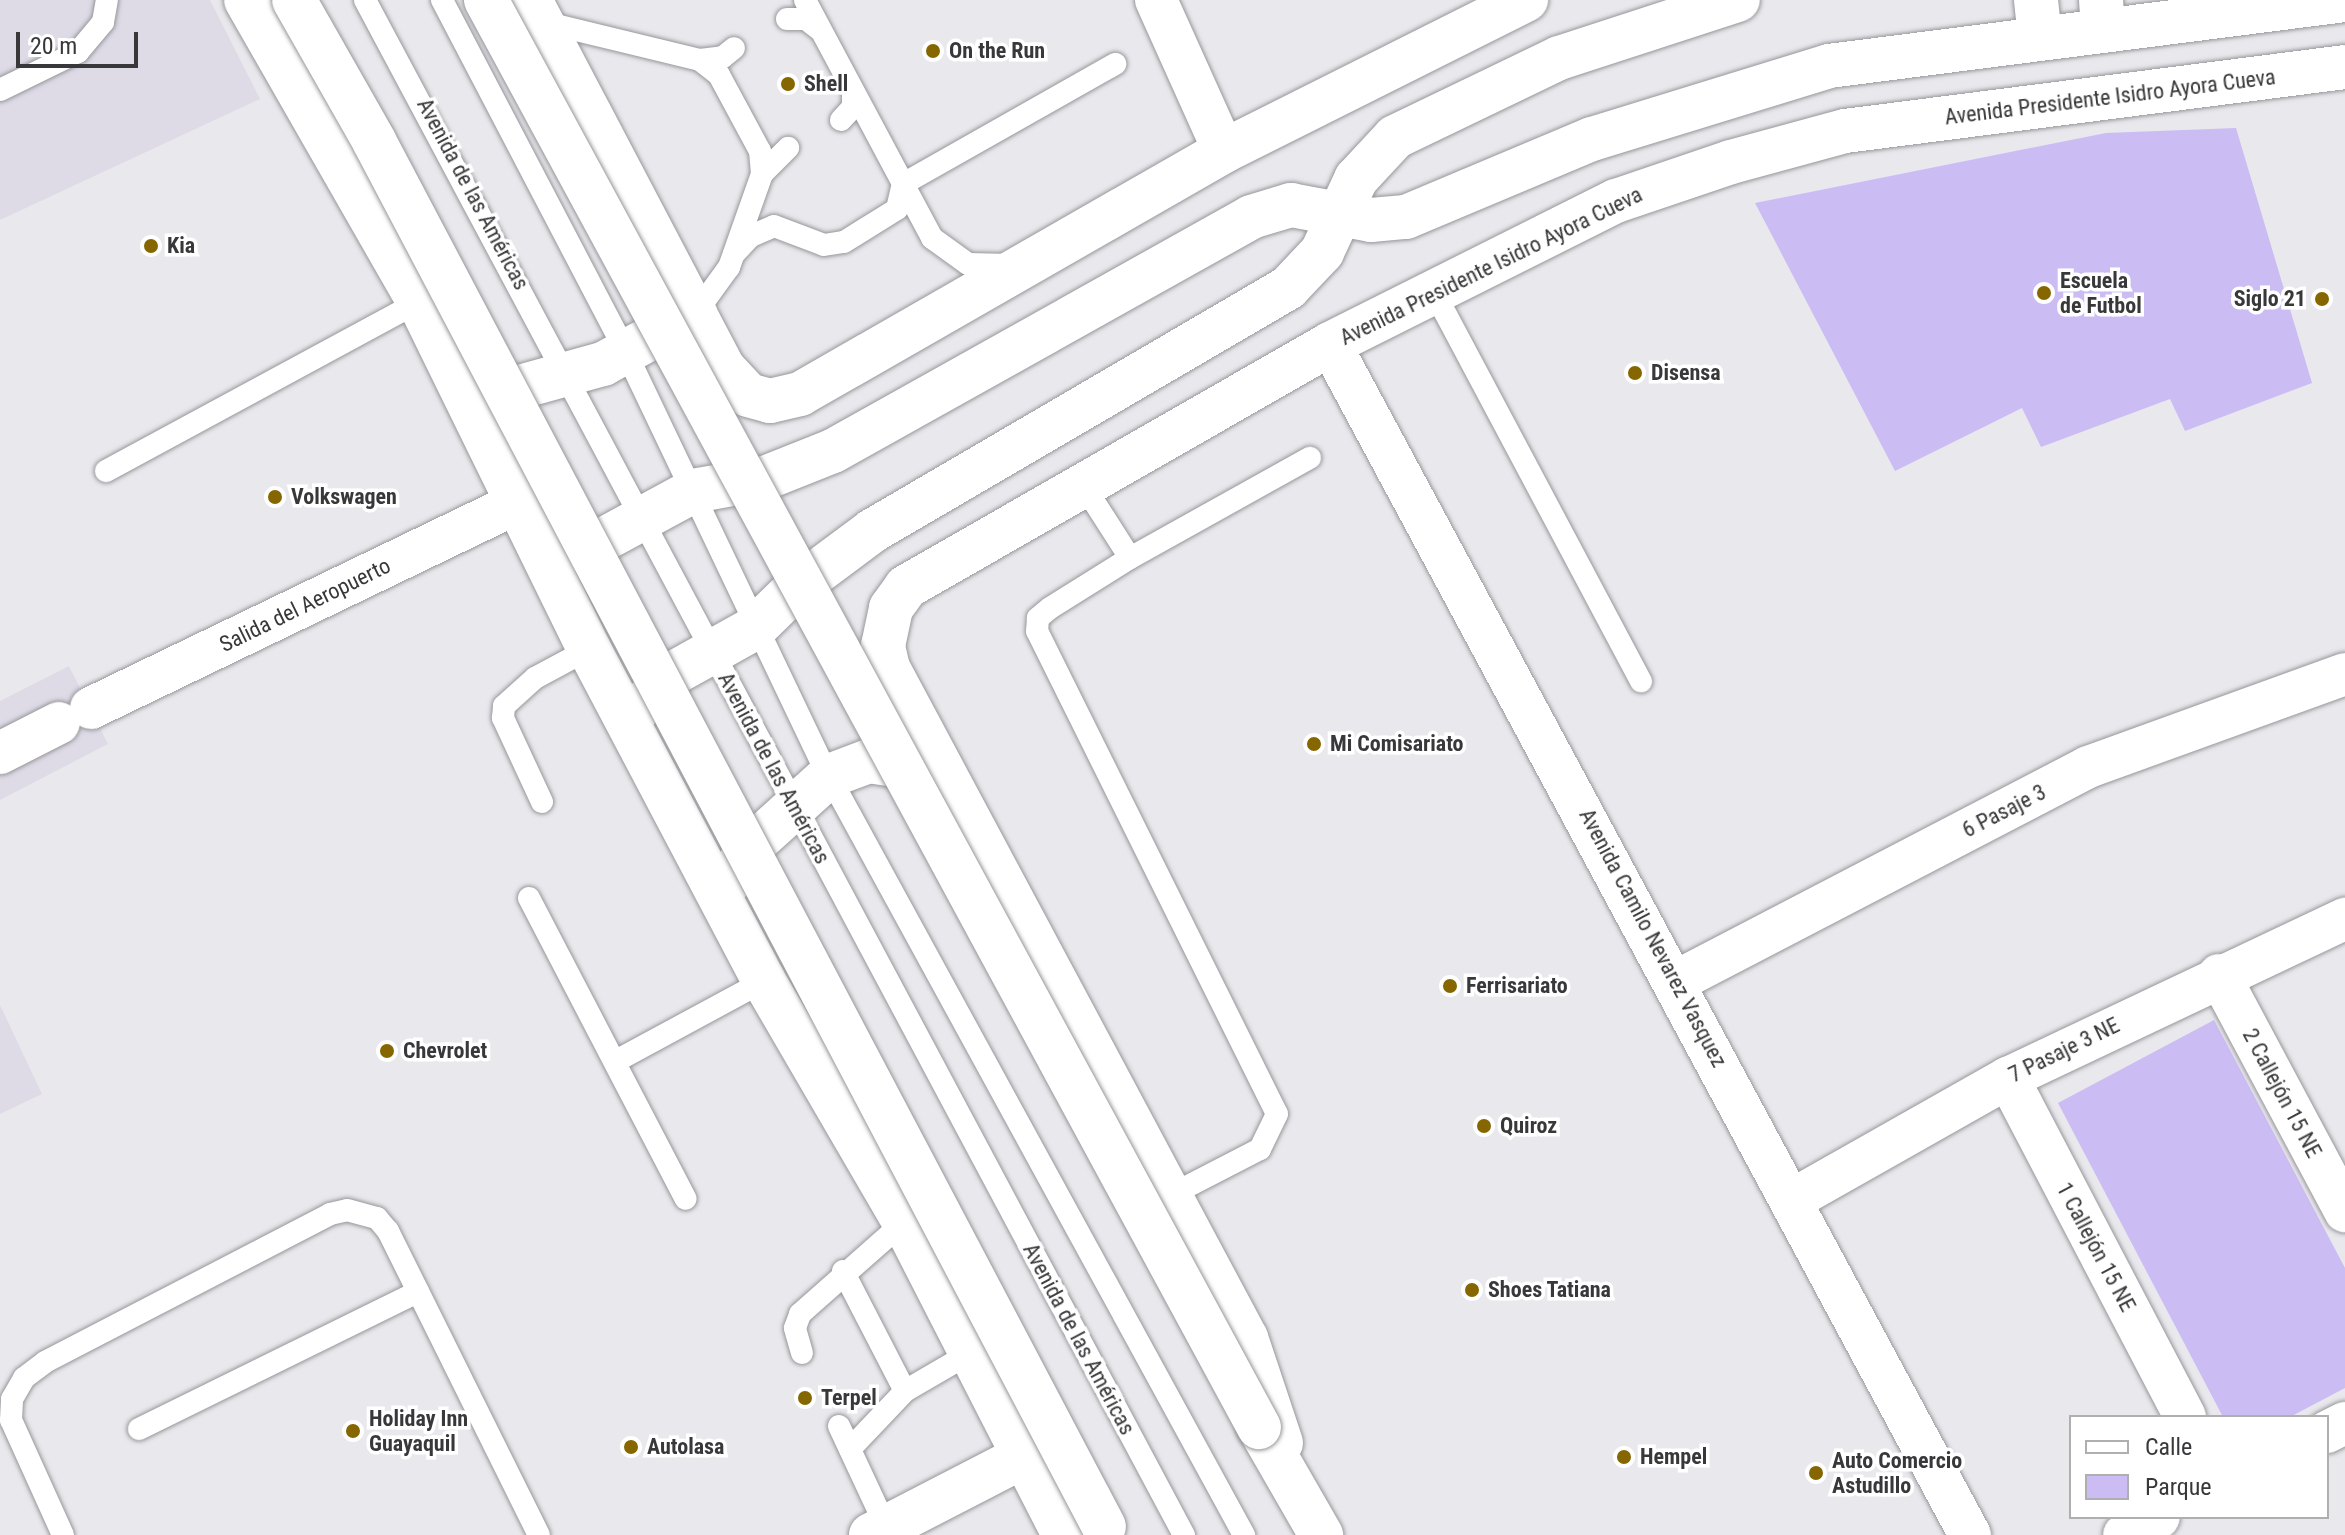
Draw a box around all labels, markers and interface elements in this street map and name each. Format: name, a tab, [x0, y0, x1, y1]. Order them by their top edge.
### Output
scale bar	[20, 16, 142, 66]
text: 20 m	[30, 32, 77, 60]
place label: On the Run	[949, 38, 1045, 64]
marker: On the Run	[924, 42, 942, 60]
street label: Avenida Presidente Isidro Ayora Cueva	[1943, 64, 2277, 130]
place label: Shell	[804, 71, 848, 97]
marker: Shell	[779, 75, 797, 93]
street label: Avenida de las Américas	[411, 94, 535, 294]
street label: Avenida Presidente Isidro Ayora Cueva	[1336, 181, 1646, 351]
place label: Kia	[167, 233, 195, 259]
marker: Kia	[142, 237, 160, 255]
place label: Escuela de Futbol	[2060, 267, 2142, 318]
marker: Escuela de Futbol	[2035, 284, 2053, 302]
place label: Siglo 21	[2234, 286, 2306, 312]
marker: Siglo 21	[2313, 290, 2331, 308]
place label: Disensa	[1651, 360, 1721, 386]
marker: Disensa	[1626, 364, 1644, 382]
place label: Volkswagen	[291, 484, 397, 510]
marker: Volkswagen	[266, 488, 284, 506]
street label: Salida del Aeropuerto	[215, 552, 395, 658]
street label: Avenida de las Américas	[712, 668, 836, 868]
place label: Mi Comisariato	[1330, 731, 1464, 757]
marker: Mi Comisariato	[1305, 735, 1323, 753]
street label: 6 Pasaje 3	[1958, 779, 2050, 843]
street label: Avenida Camilo Nevarez Vasquez	[1574, 804, 1732, 1072]
place label: Ferrisariato	[1466, 973, 1568, 999]
marker: Ferrisariato	[1441, 977, 1459, 995]
street label: 7 Pasaje 3 NE	[2004, 1012, 2124, 1088]
street label: 2 Callejón 15 NE	[2237, 1024, 2327, 1162]
place label: Chevrolet	[403, 1038, 487, 1064]
marker: Chevrolet	[378, 1042, 396, 1060]
place label: Quiroz	[1500, 1113, 1557, 1139]
marker: Quiroz	[1475, 1117, 1493, 1135]
street label: 1 Callejón 15 NE	[2051, 1178, 2141, 1316]
street label: Avenida de las Américas	[1017, 1239, 1141, 1439]
place label: Shoes Tatiana	[1488, 1277, 1612, 1303]
marker: Shoes Tatiana	[1463, 1281, 1481, 1299]
place label: Terpel	[821, 1385, 877, 1411]
marker: Terpel	[796, 1389, 814, 1407]
place label: Holiday Inn Guayaquil	[369, 1405, 468, 1456]
legend	[2069, 1415, 2329, 1519]
marker: Holiday Inn Guayaquil	[344, 1422, 362, 1440]
text: Calle	[2145, 1433, 2192, 1461]
place label: Autolasa	[647, 1434, 724, 1460]
marker: Autolasa	[622, 1438, 640, 1456]
place label: Hempel	[1640, 1444, 1707, 1470]
place label: Auto Comercio Astudillo	[1832, 1447, 1962, 1498]
marker: Hempel	[1615, 1448, 1633, 1466]
marker: Auto Comercio Astudillo	[1807, 1464, 1825, 1482]
text: Parque	[2145, 1473, 2212, 1501]

